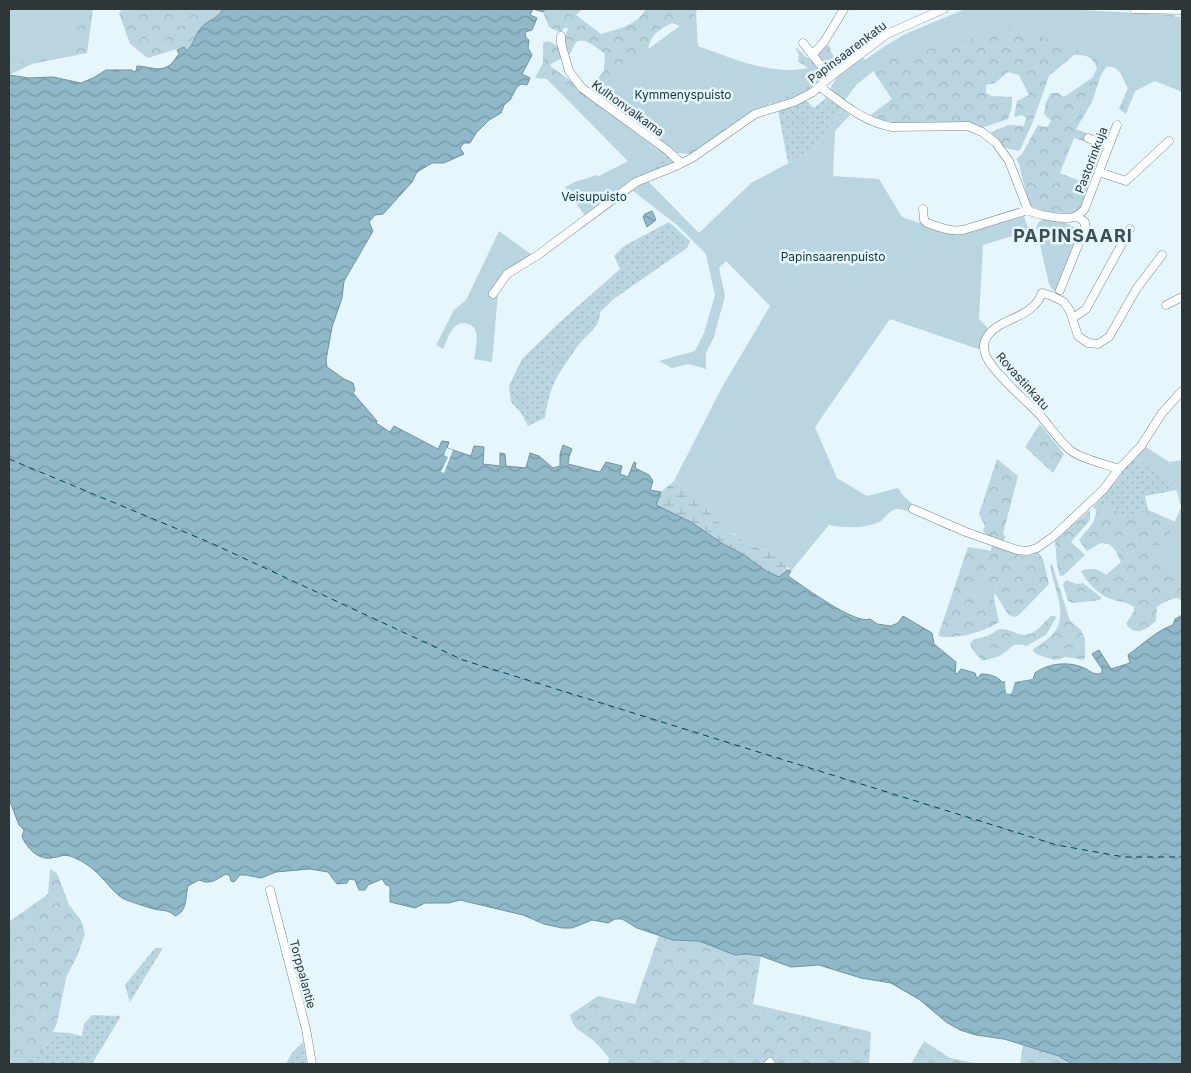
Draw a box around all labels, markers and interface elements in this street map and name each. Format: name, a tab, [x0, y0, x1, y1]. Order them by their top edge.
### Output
street label: Papinsaarenkatu	[805, 18, 889, 86]
street label: Kulhonvalkama	[589, 77, 667, 139]
park label: Kymmenyspuisto	[634, 87, 732, 102]
street label: Pastorinkuja	[1071, 125, 1111, 195]
park label: Veisupuisto	[561, 189, 627, 204]
district label: PAPINSAARI	[1013, 225, 1133, 246]
park label: Papinsaarenpuisto	[781, 249, 885, 264]
street label: Rovastinkatu	[993, 349, 1053, 413]
street label: Torppalantie	[287, 938, 319, 1010]

